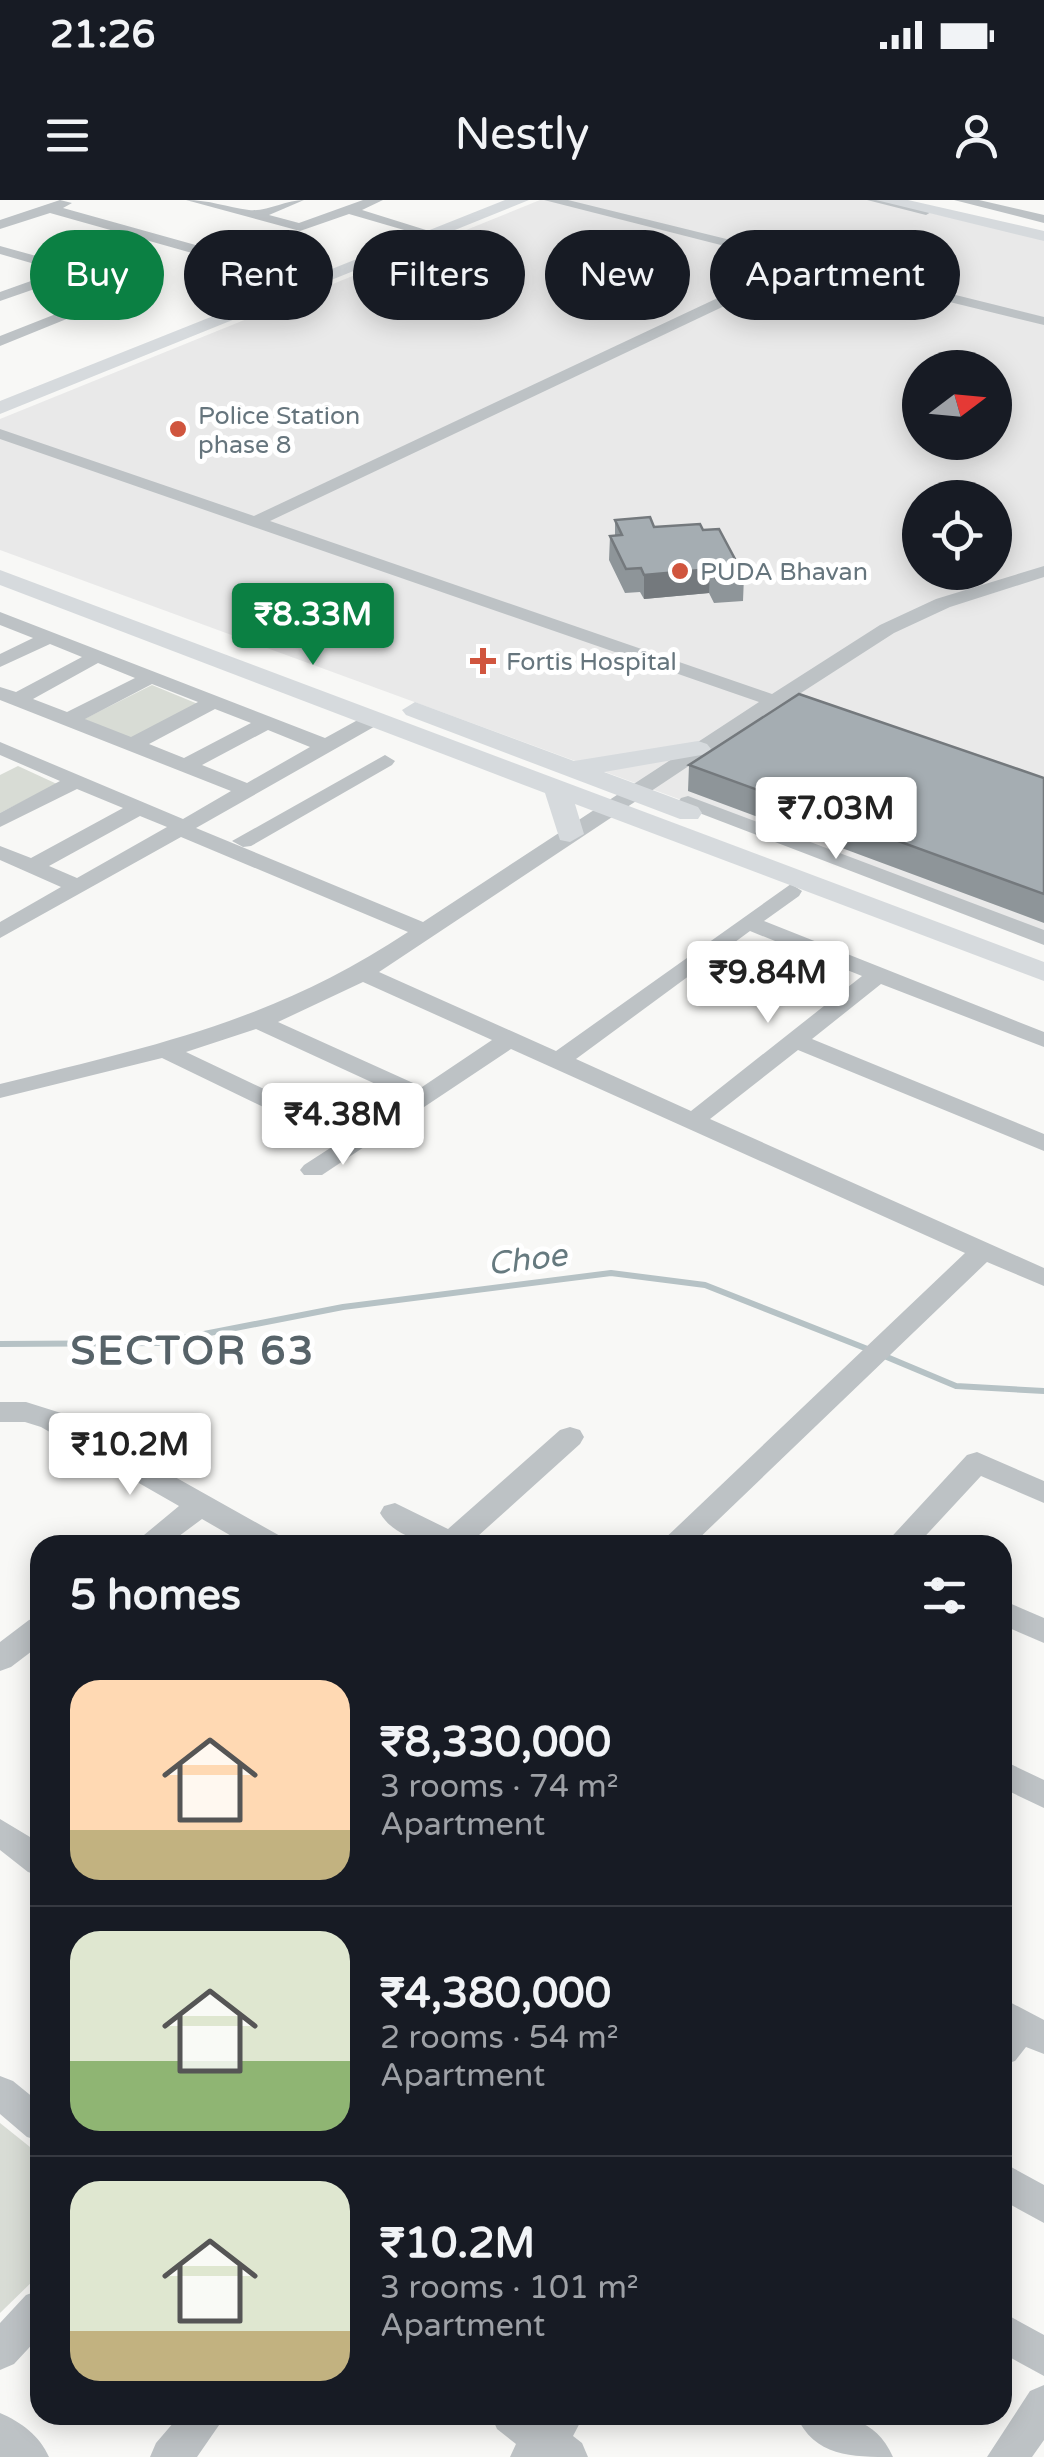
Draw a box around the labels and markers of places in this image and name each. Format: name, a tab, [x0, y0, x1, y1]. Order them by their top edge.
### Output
place label: Police Station phase 8	[198, 401, 360, 460]
marker: Police Station phase 8	[167, 418, 189, 440]
place label: PUDA Bhavan	[700, 557, 868, 587]
marker: PUDA Bhavan	[669, 560, 691, 582]
pin: ₹8.33M	[232, 583, 394, 668]
place label: Fortis Hospital	[506, 647, 677, 677]
marker: Fortis Hospital	[470, 648, 496, 674]
pin: ₹7.03M	[755, 777, 917, 862]
pin: ₹9.84M	[687, 941, 849, 1026]
pin: ₹4.38M	[262, 1083, 424, 1168]
pin: ₹10.2M	[49, 1413, 211, 1498]

